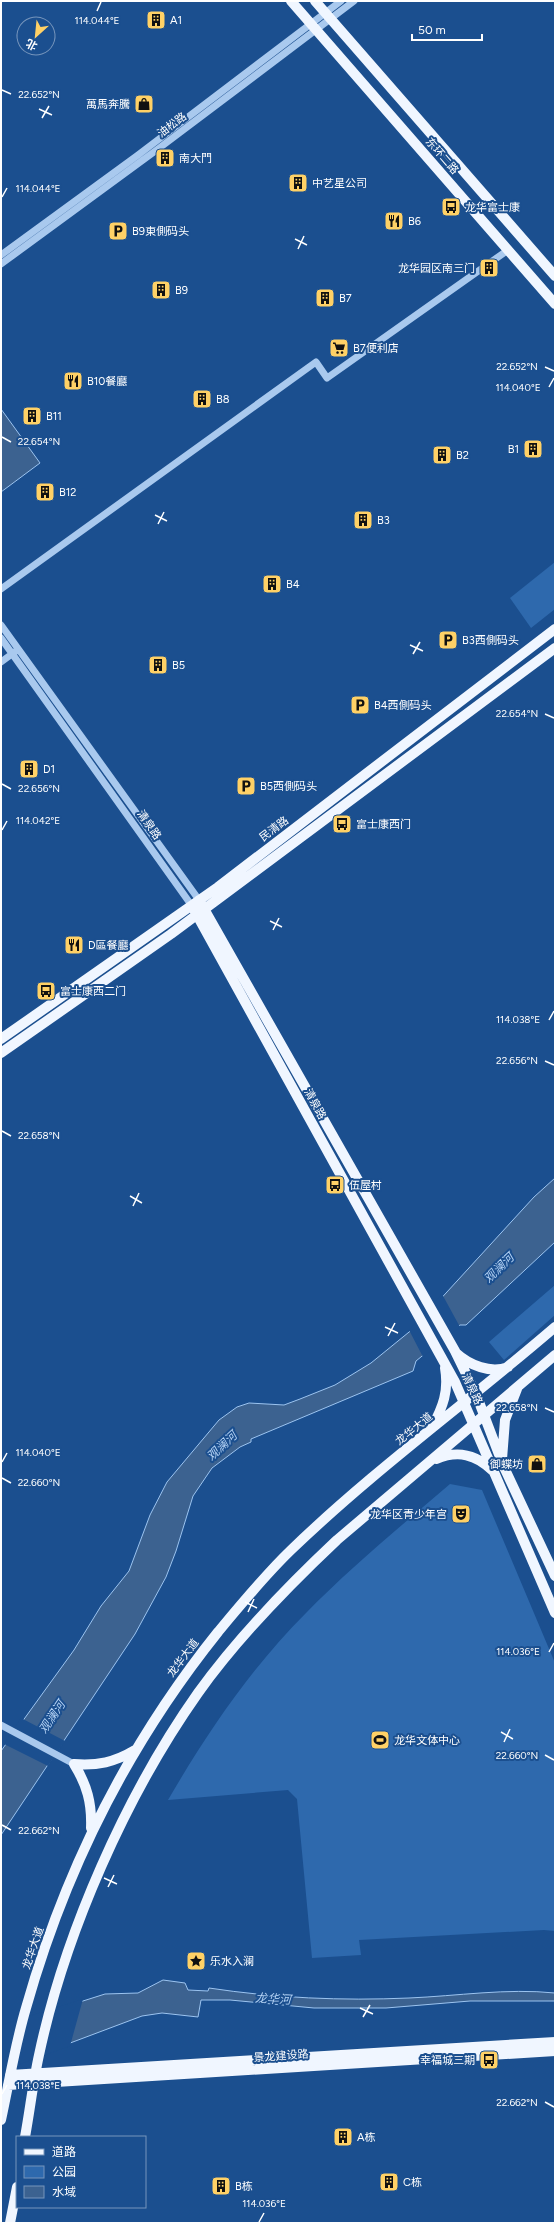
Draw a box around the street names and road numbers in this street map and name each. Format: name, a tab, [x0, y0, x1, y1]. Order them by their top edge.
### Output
street label: 油松路	[155, 110, 189, 140]
street label: 东环二路	[423, 135, 461, 177]
street label: 清泉路	[134, 808, 164, 842]
street label: 民清路	[257, 814, 291, 844]
street label: 清泉路	[301, 1086, 329, 1122]
street label: 清泉路	[459, 1371, 485, 1407]
street label: 龙华大道	[393, 1410, 435, 1448]
street label: 龙华大道	[165, 1637, 201, 1679]
street label: 龙华大道	[20, 1925, 46, 1971]
street label: 景龙建设路	[253, 2048, 309, 2064]

